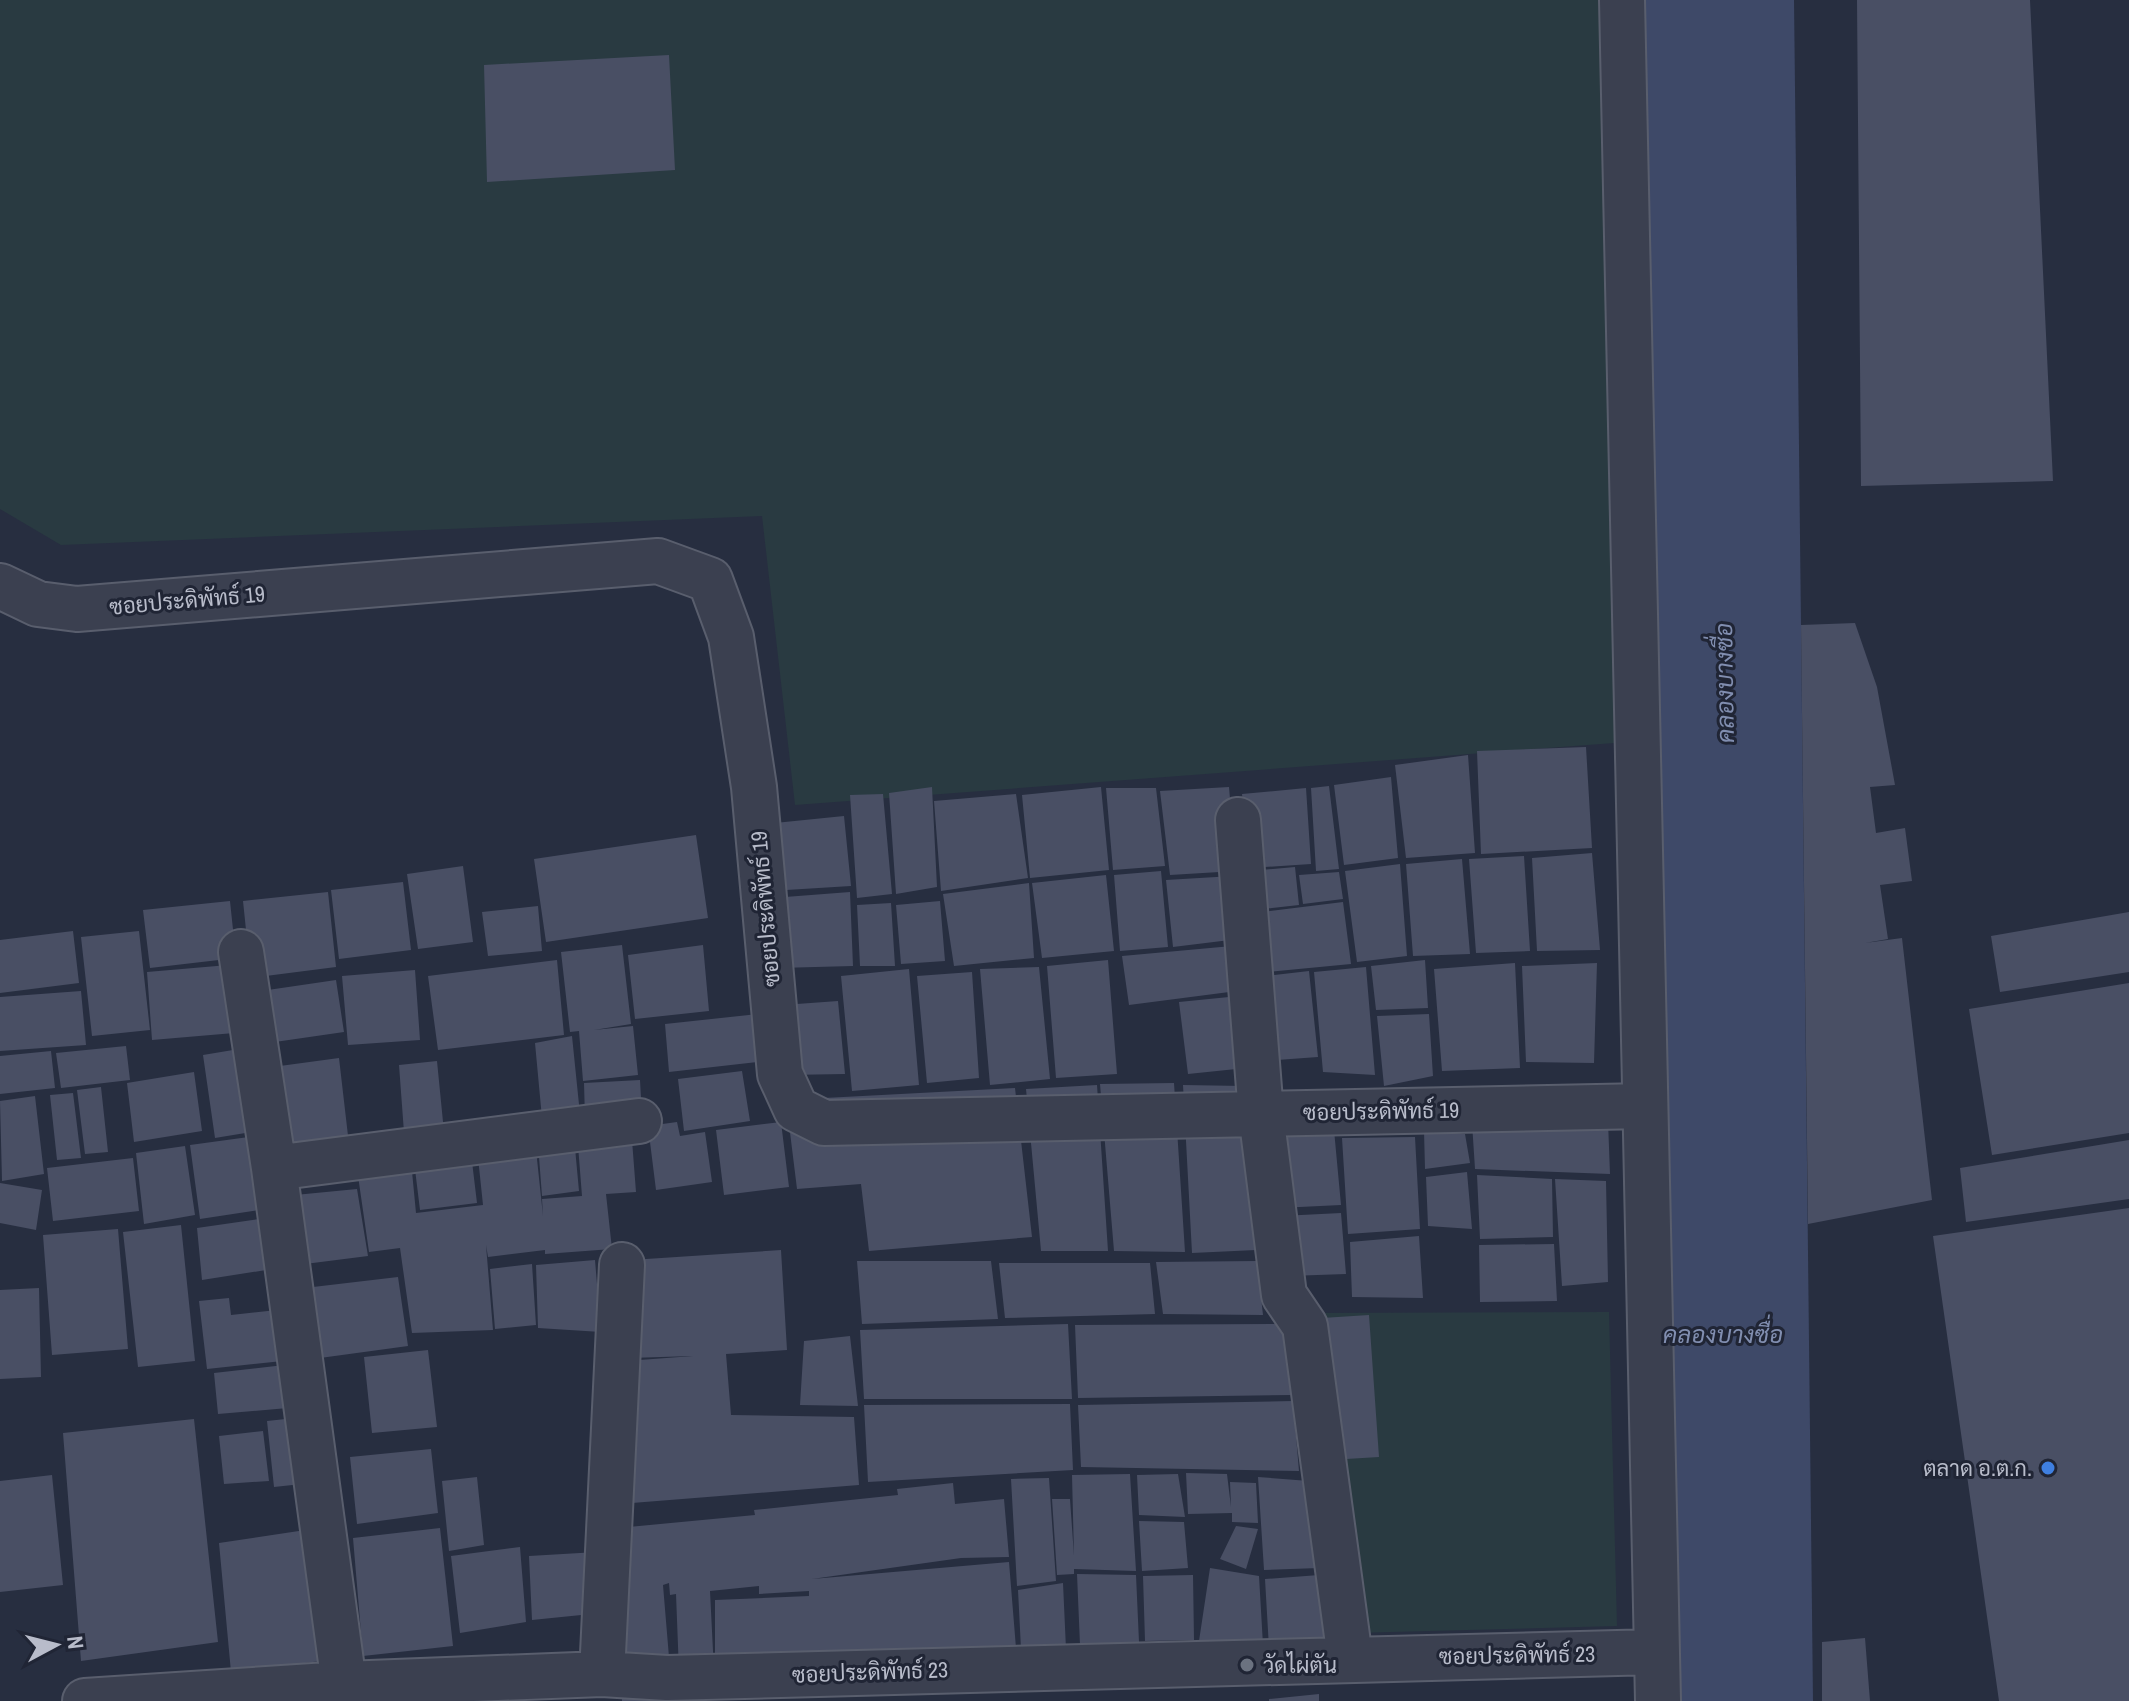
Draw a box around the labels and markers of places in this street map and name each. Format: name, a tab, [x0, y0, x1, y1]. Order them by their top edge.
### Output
place label: ตลาด อ.ต.ก.	[1923, 1453, 2032, 1483]
marker: ตลาด อ.ต.ก.	[2039, 1459, 2057, 1477]
place label: วัดไผ่ตัน	[1263, 1650, 1337, 1680]
marker: วัดไผ่ตัน	[1238, 1656, 1256, 1674]

